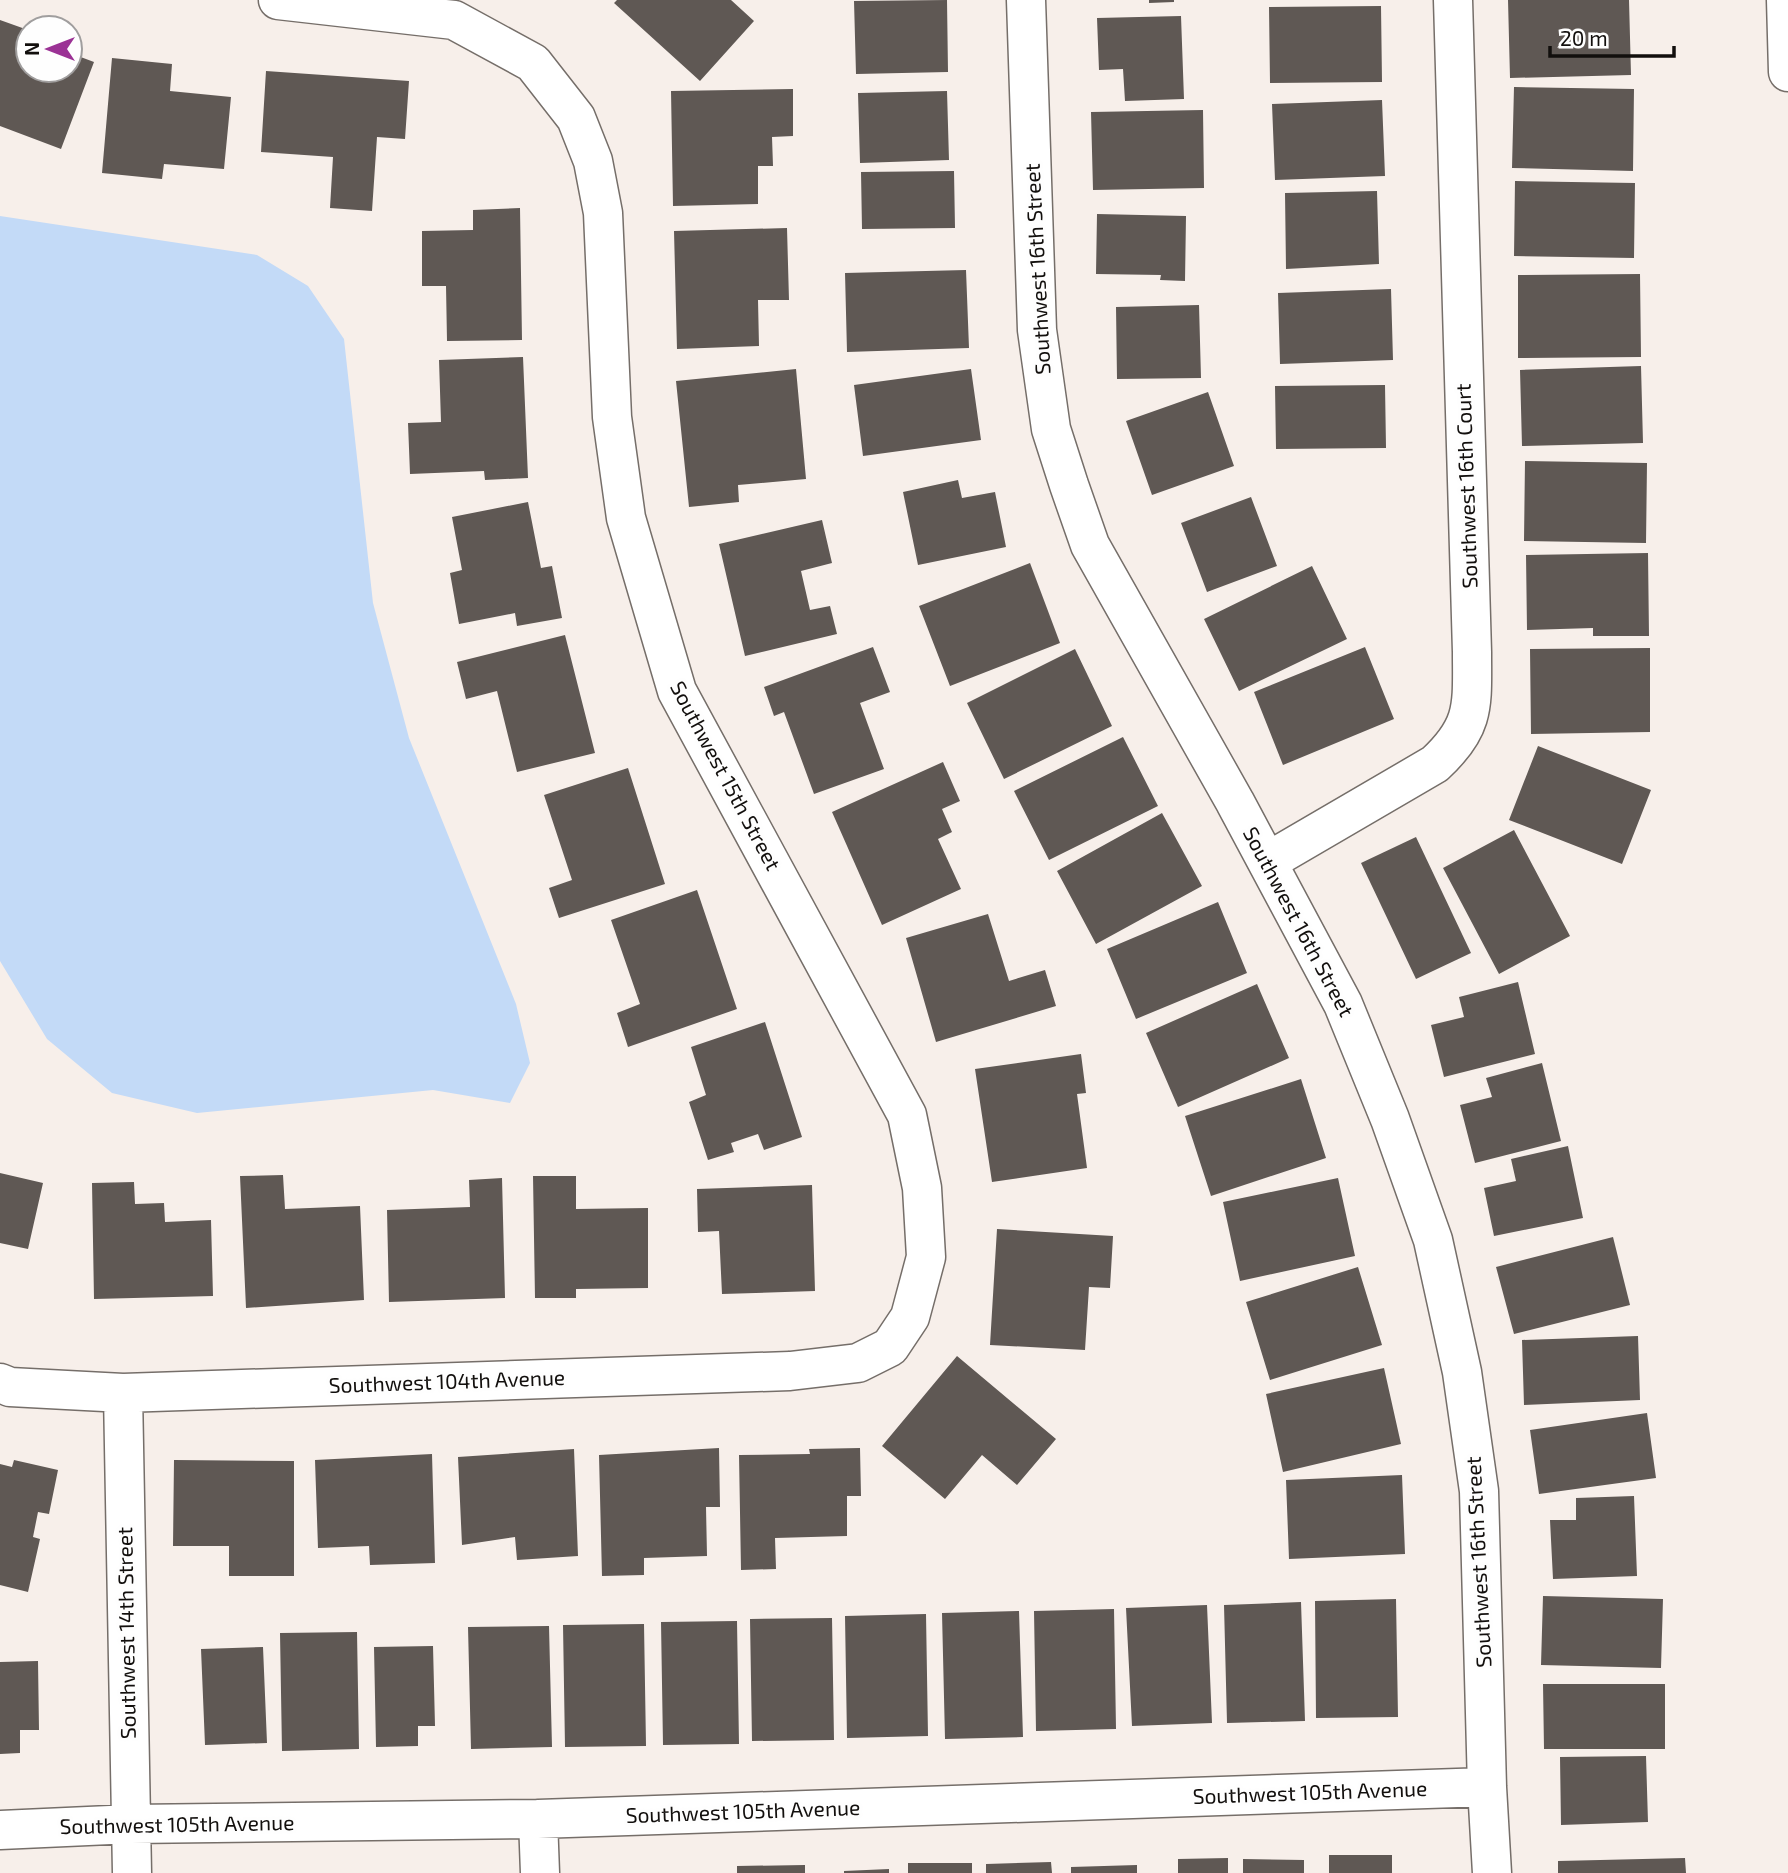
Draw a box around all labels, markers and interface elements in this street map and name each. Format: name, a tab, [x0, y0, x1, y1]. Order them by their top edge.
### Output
north arrow	[14, 14, 84, 84]
scale bar	[1550, 14, 1674, 58]
text: 20 m	[1560, 25, 1608, 50]
text: N	[20, 42, 43, 56]
street label: Southwest 16th Street	[1018, 163, 1055, 375]
street label: Southwest 16th Court	[1449, 383, 1482, 589]
street label: Southwest 15th Street	[666, 676, 787, 874]
street label: Southwest 16th Street	[1239, 822, 1360, 1020]
street label: Southwest 104th Avenue	[328, 1364, 566, 1397]
street label: Southwest 16th Street	[1459, 1456, 1496, 1668]
street label: Southwest 14th Street	[111, 1527, 140, 1739]
street label: Southwest 105th Avenue	[1192, 1775, 1428, 1808]
street label: Southwest 105th Avenue	[625, 1794, 861, 1827]
street label: Southwest 105th Avenue	[59, 1809, 295, 1838]

